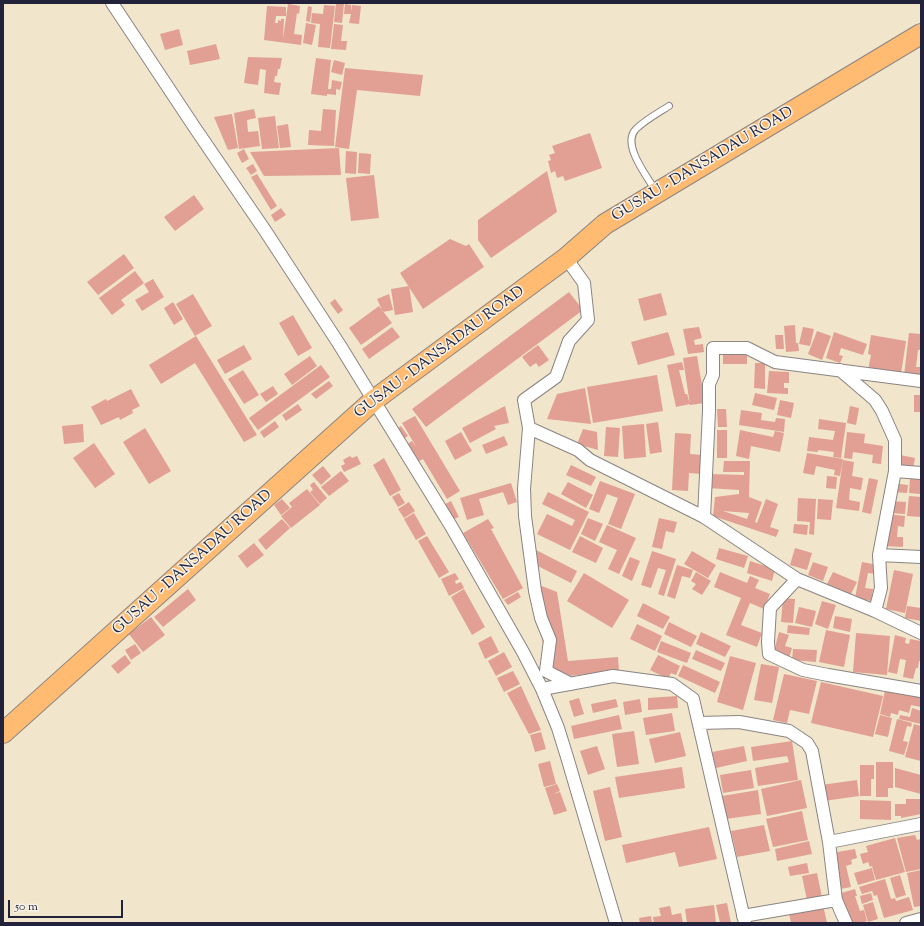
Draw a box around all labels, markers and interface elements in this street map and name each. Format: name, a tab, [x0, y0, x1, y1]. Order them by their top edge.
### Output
street label: GUSAU - DANSADAU ROAD	[609, 104, 797, 226]
street label: GUSAU - DANSADAU ROAD	[351, 283, 529, 423]
street label: GUSAU - DANSADAU ROAD	[110, 487, 276, 639]
scale bar	[10, 892, 125, 918]
text: 50 m	[15, 898, 38, 916]

